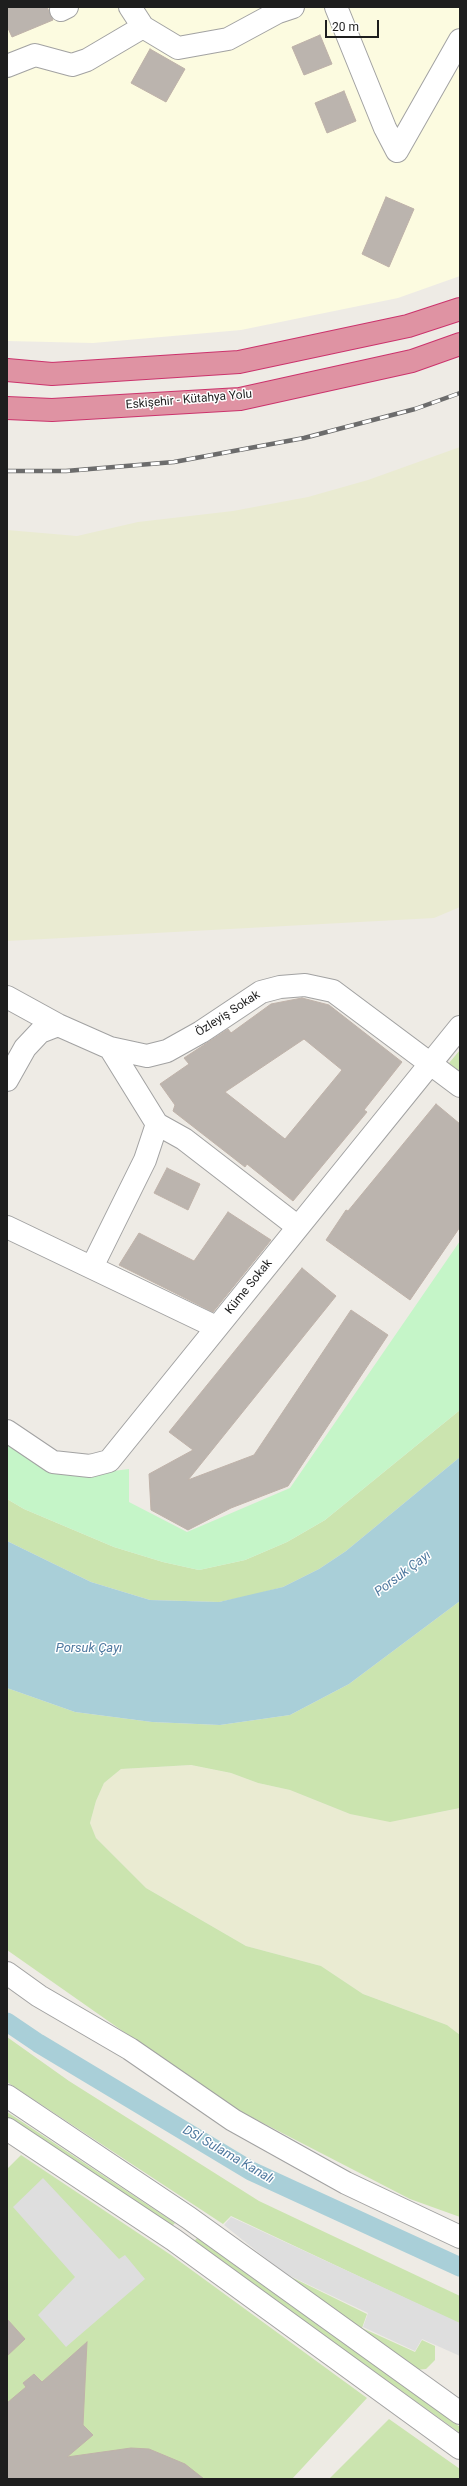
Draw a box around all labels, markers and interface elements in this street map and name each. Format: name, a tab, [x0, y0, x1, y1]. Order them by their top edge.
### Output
scale bar	[327, 12, 381, 38]
text: 20 m	[332, 20, 359, 34]
street label: Eskişehir - Kütahya Yolu	[125, 387, 253, 413]
street label: Özleyiş Sokak	[193, 988, 263, 1040]
street label: Küme Sokak	[222, 1257, 276, 1317]
water label: Porsuk Çayı	[372, 1548, 434, 1600]
water label: Porsuk Çayı	[56, 1641, 122, 1657]
water label: DSİ Sulama Kanalı	[180, 2123, 276, 2187]

